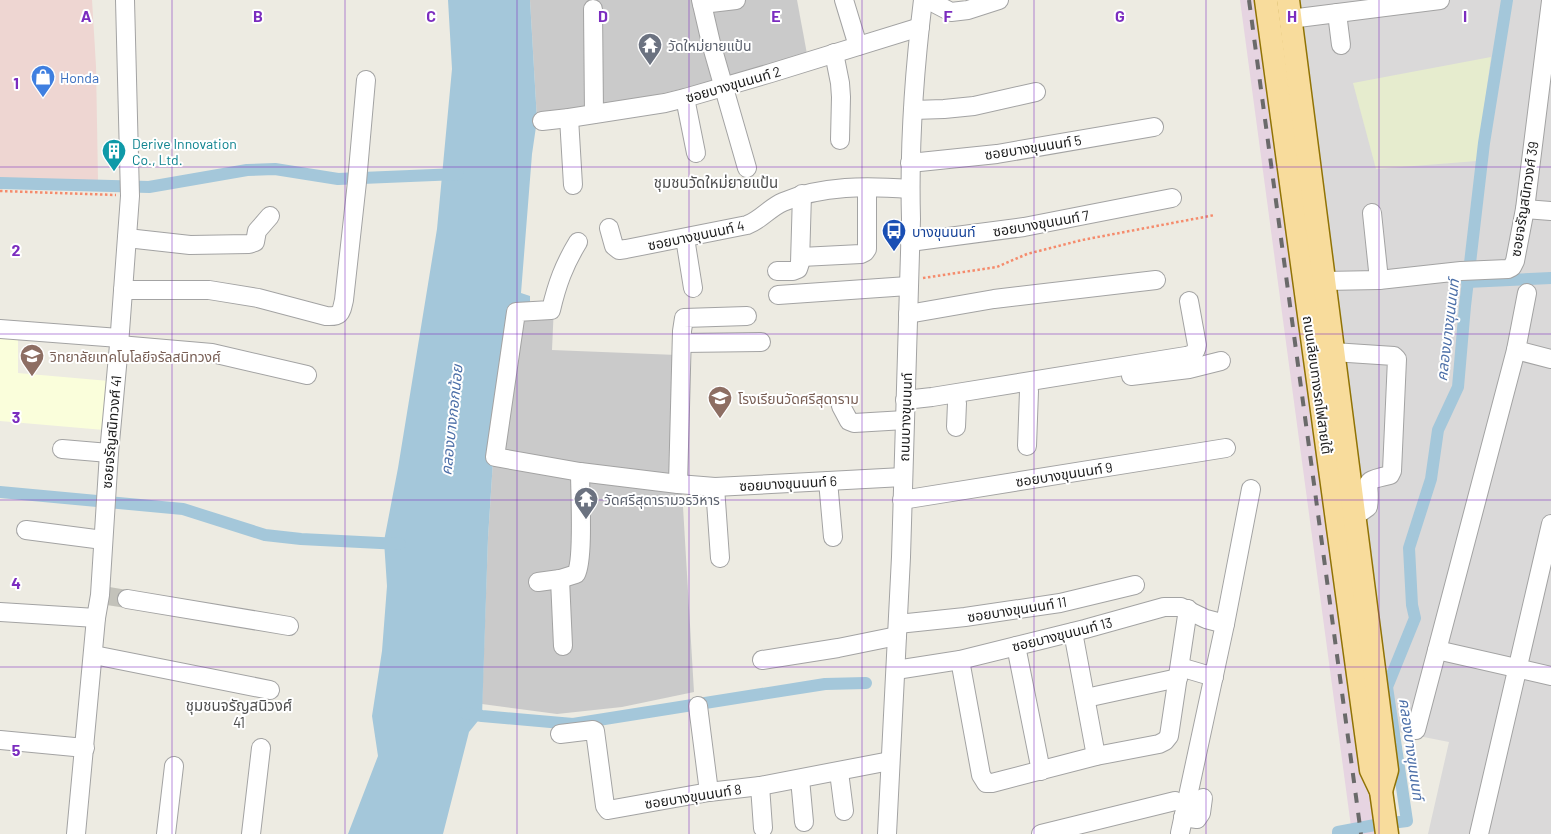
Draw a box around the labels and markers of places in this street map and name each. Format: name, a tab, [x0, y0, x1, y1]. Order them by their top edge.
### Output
temple icon: วัดใหม่ยายแป้น	[637, 32, 663, 66]
place label: วัดใหม่ยายแป้น	[668, 37, 752, 54]
shop icon: Honda	[30, 64, 56, 98]
place label: Honda	[60, 69, 99, 86]
place label: Derive Innovation Co., Ltd.	[132, 135, 237, 168]
building icon: Derive Innovation Co., Ltd.	[101, 138, 127, 172]
bus stop icon: บางขุนนนท์	[881, 218, 907, 252]
place label: บางขุนนนท์	[912, 223, 976, 241]
school or university icon: วิทยาลัยเทคโนโลยีจรัลสนิทวงศ์	[19, 343, 45, 377]
place label: วิทยาลัยเทคโนโลยีจรัลสนิทวงศ์	[49, 348, 221, 365]
school or university icon: โรงเรียนวัดศรีสุดาราม	[707, 385, 733, 419]
place label: โรงเรียนวัดศรีสุดาราม	[738, 390, 859, 408]
temple icon: วัดศรีสุดารามวรวิหาร	[573, 486, 599, 520]
place label: วัดศรีสุดารามวรวิหาร	[604, 491, 720, 509]

